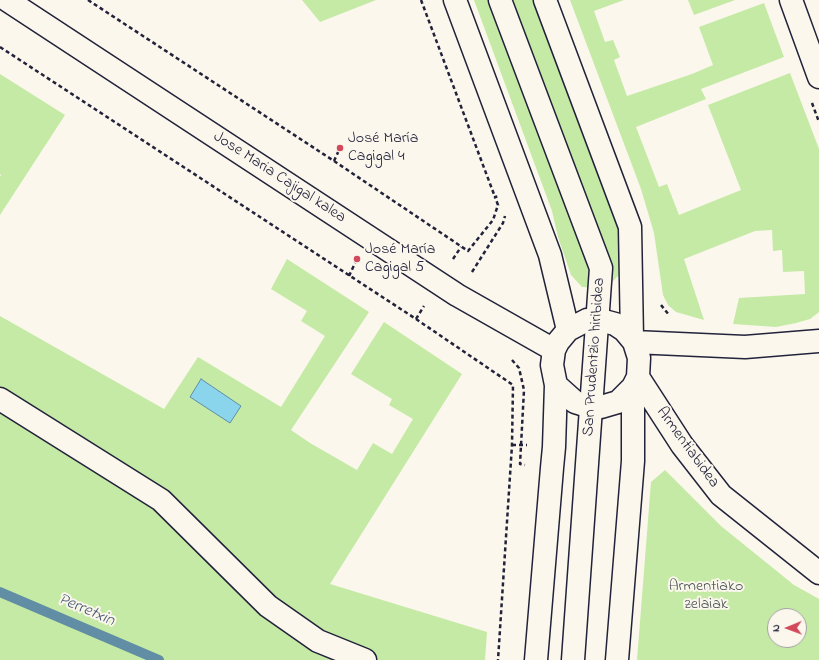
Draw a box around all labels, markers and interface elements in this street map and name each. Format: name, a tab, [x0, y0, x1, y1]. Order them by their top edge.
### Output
street label: Jose Maria Cajigal kalea	[209, 128, 349, 228]
place label: José María Cagigal 4	[348, 129, 418, 167]
marker: José María Cagigal 4	[335, 143, 345, 153]
place label: José María Cagigal 5	[365, 240, 435, 278]
marker: José María Cagigal 5	[352, 254, 362, 264]
street label: San Prudentzio hiribidea	[580, 277, 610, 437]
street label: Armentiabidea	[651, 404, 723, 492]
park label: Armentiako zelaiak	[669, 577, 743, 615]
water label: Perretxin	[55, 590, 117, 632]
north arrow	[767, 608, 807, 648]
text: N	[768, 624, 784, 632]

